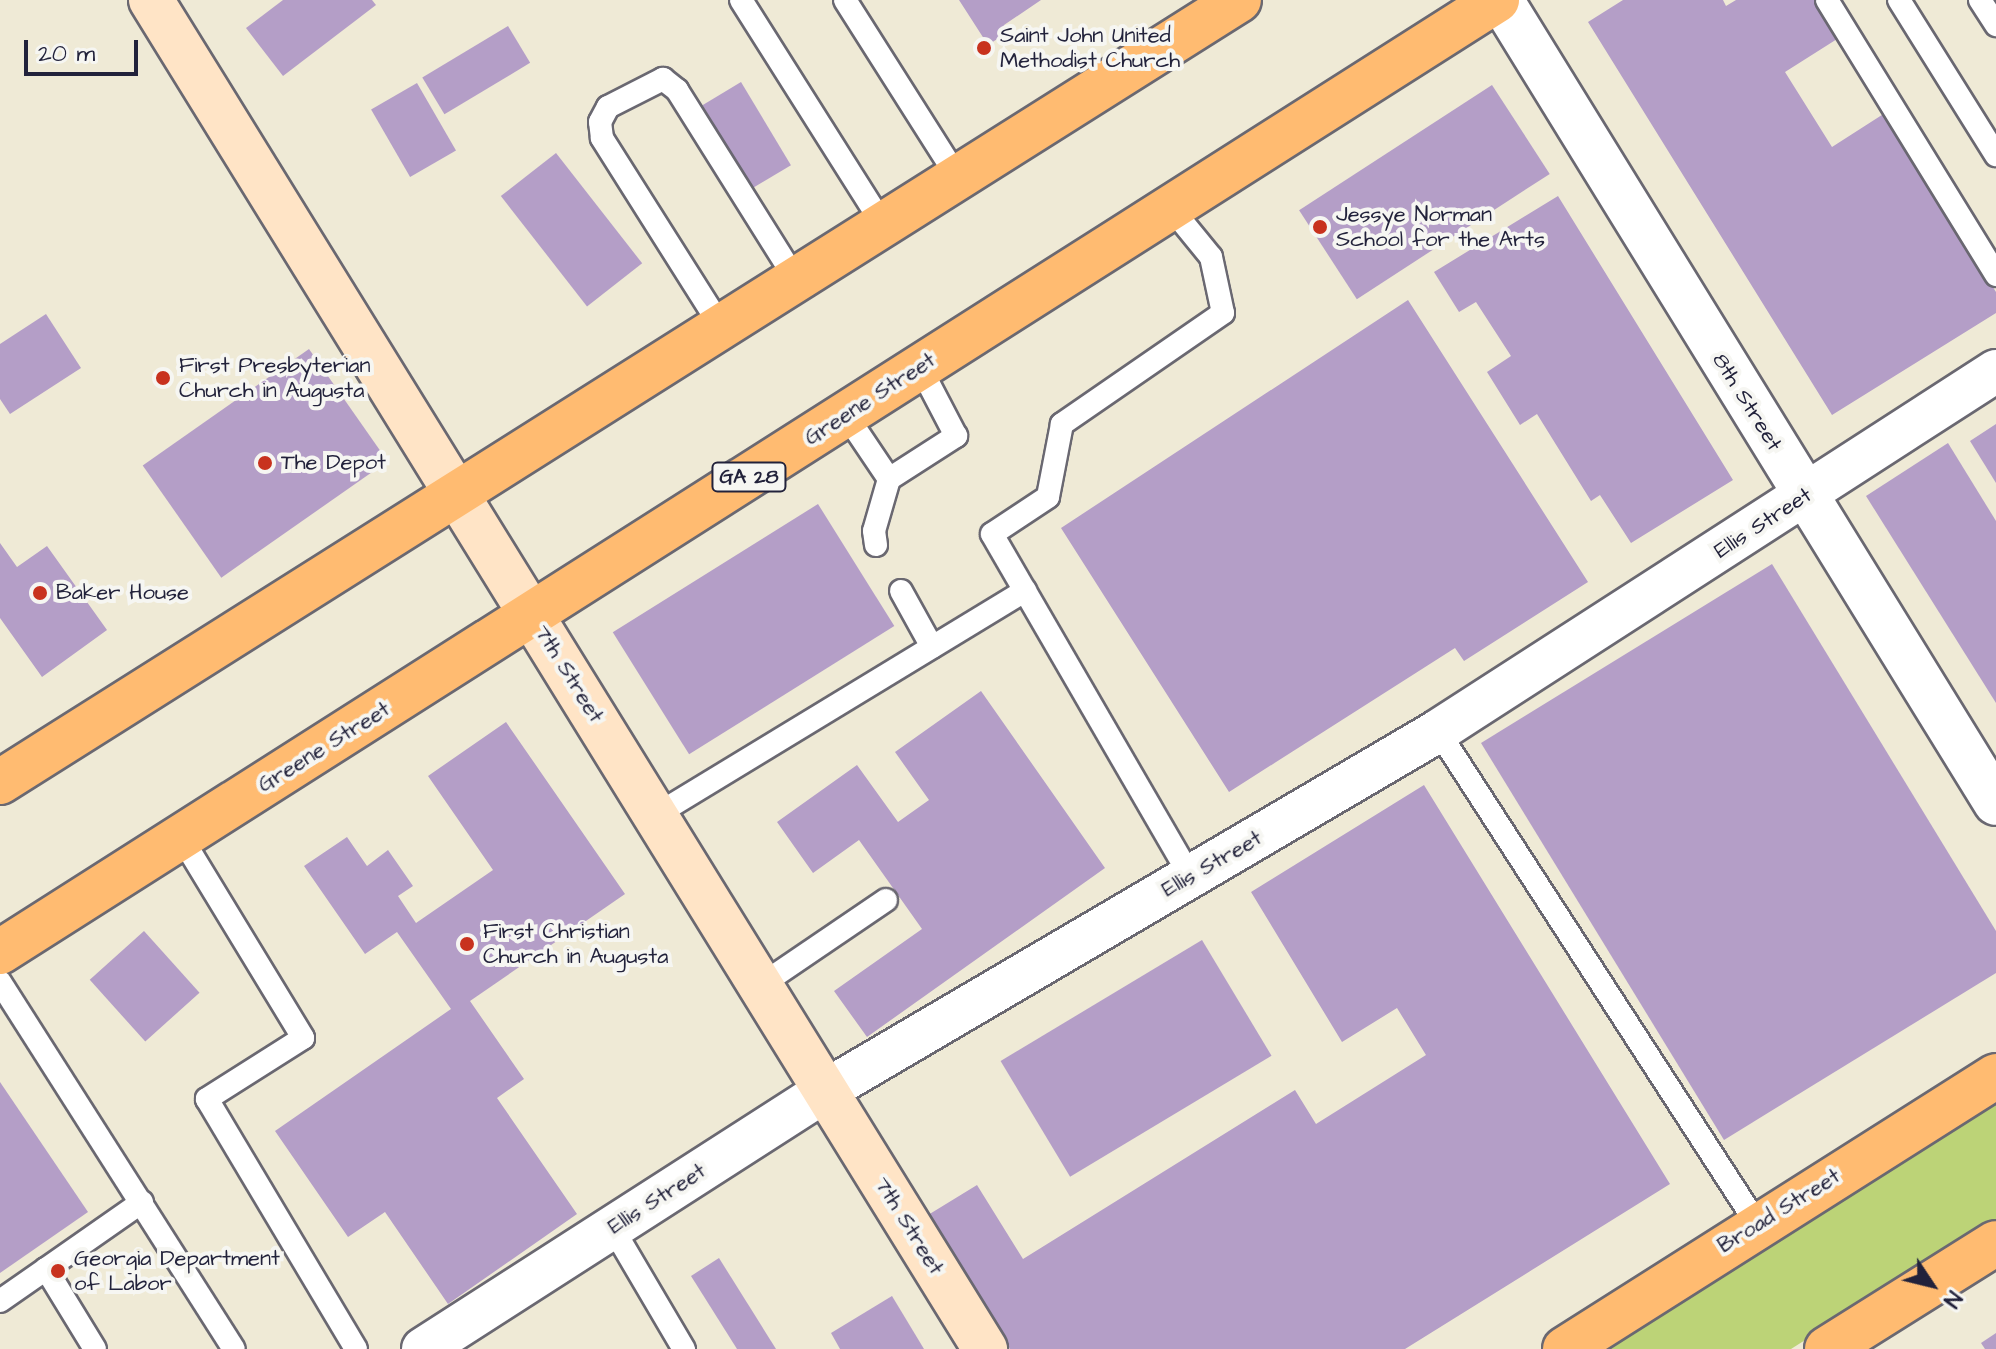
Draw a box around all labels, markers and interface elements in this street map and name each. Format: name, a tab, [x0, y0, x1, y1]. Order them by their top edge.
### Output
place label: Saint John United Methodist Church	[1000, 22, 1180, 74]
scale bar	[28, 24, 142, 74]
text: 20 m	[38, 37, 95, 71]
marker: Saint John United Methodist Church	[975, 39, 993, 57]
place label: Jessye Norman School for the Arts	[1336, 201, 1545, 252]
marker: Jessye Norman School for the Arts	[1311, 218, 1329, 236]
street label: Greene Street	[800, 347, 940, 451]
street label: 8th Street	[1706, 348, 1788, 456]
place label: First Presbyterian Church in Augusta	[179, 352, 370, 404]
marker: First Presbyterian Church in Augusta	[154, 369, 172, 387]
place label: The Depot	[281, 450, 386, 476]
marker: The Depot	[256, 454, 274, 472]
road number: GA 28	[711, 461, 787, 493]
street label: Ellis Street	[1709, 482, 1817, 564]
place label: Baker House	[56, 580, 189, 606]
marker: Baker House	[31, 584, 49, 602]
street label: 7th Street	[529, 620, 609, 728]
street label: Greene Street	[253, 696, 395, 798]
street label: Ellis Street	[1157, 825, 1267, 903]
place label: First Christian Church in Augusta	[483, 918, 668, 970]
marker: First Christian Church in Augusta	[458, 935, 476, 953]
street label: Ellis Street	[603, 1158, 711, 1240]
street label: Broad Street	[1713, 1163, 1845, 1259]
street label: 7th Street	[869, 1172, 949, 1280]
place label: Georgia Department of Labor	[74, 1245, 280, 1296]
north arrow	[1892, 1245, 1972, 1325]
marker: Georgia Department of Labor	[49, 1262, 67, 1280]
text: N	[1935, 1285, 1969, 1314]

